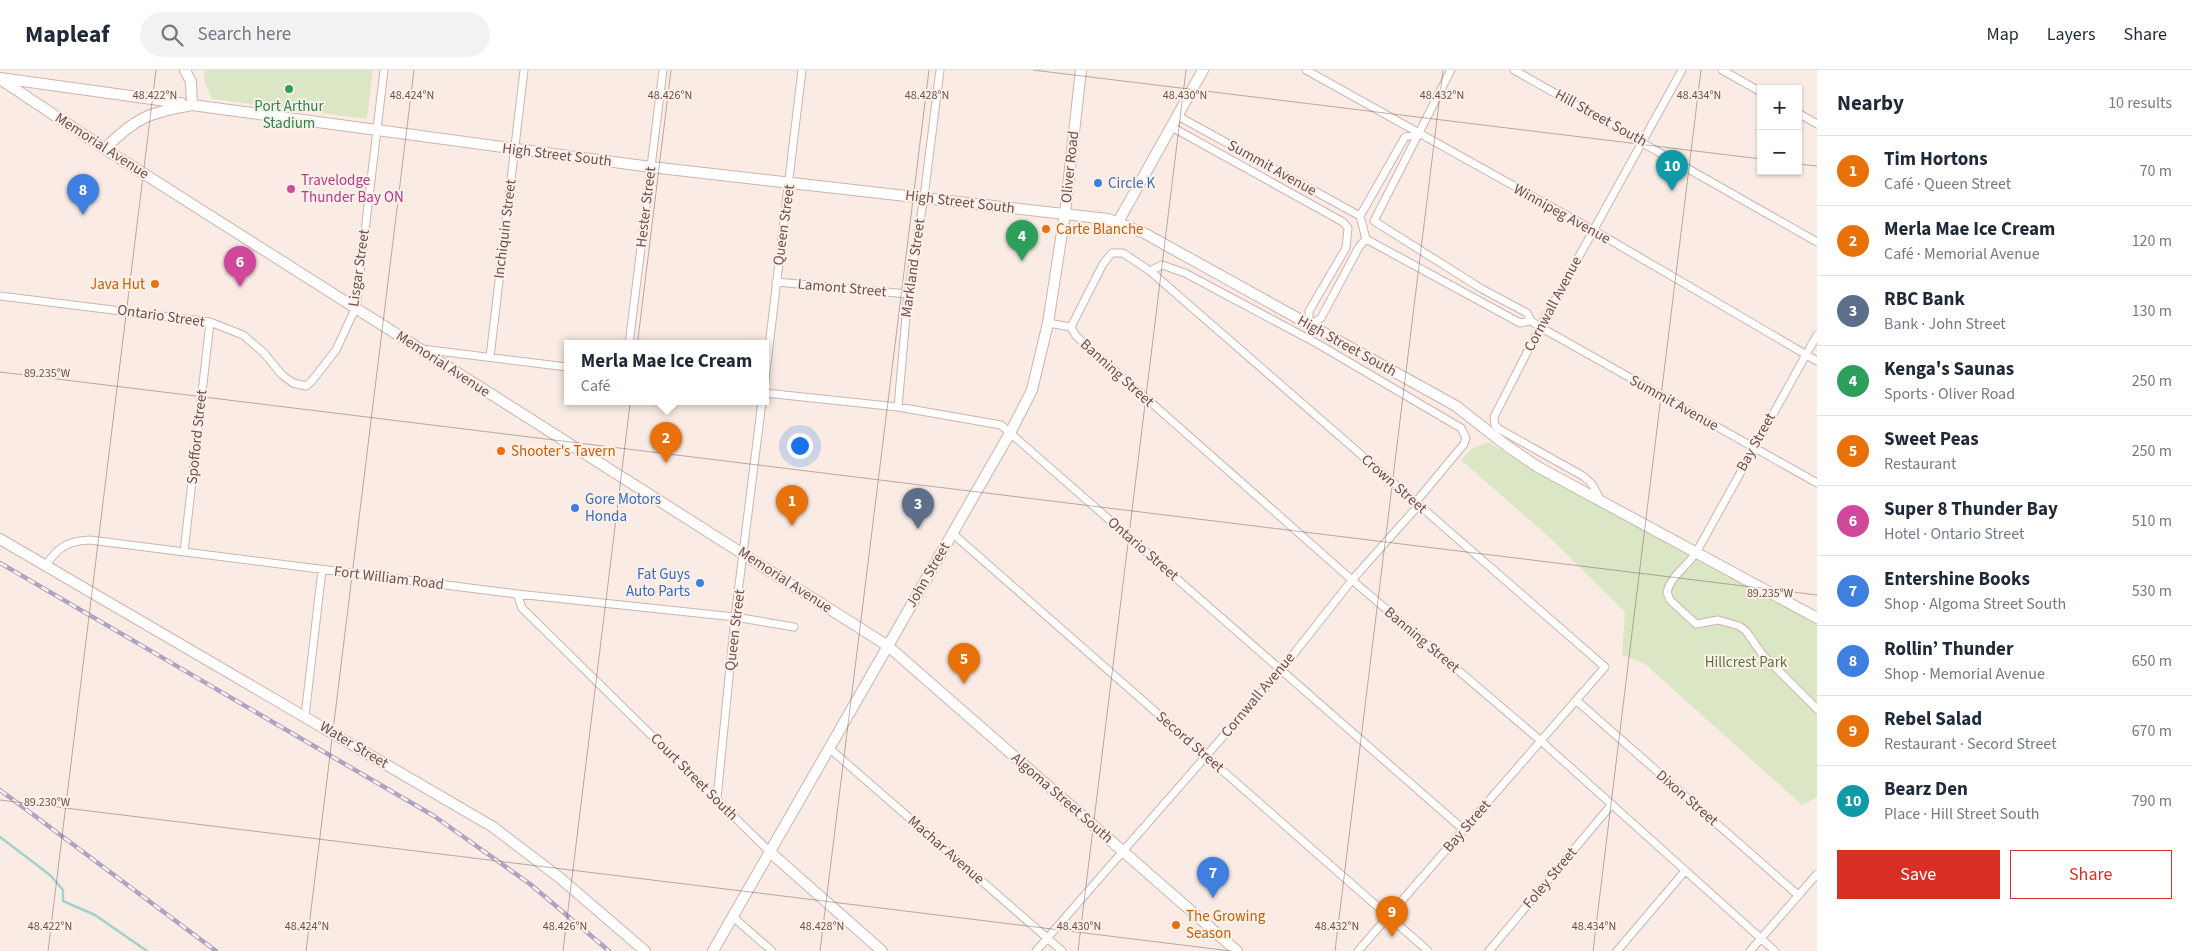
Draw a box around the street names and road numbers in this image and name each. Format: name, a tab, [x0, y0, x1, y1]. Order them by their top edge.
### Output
street label: Hill Street South	[1551, 84, 1651, 152]
street label: Memorial Avenue	[51, 108, 153, 184]
street label: Oliver Road	[1056, 130, 1084, 204]
street label: Summit Avenue	[1224, 135, 1320, 201]
street label: High Street South	[501, 138, 613, 172]
street label: Hester Street	[631, 165, 661, 249]
street label: Inchiquin Street	[488, 178, 522, 280]
street label: Winnipeg Avenue	[1510, 179, 1614, 249]
street label: Queen Street	[768, 183, 800, 267]
street label: High Street South	[904, 185, 1016, 219]
street label: Markland Street	[896, 217, 930, 319]
street label: Lisgar Street	[343, 228, 375, 308]
street label: Cornwall Avenue	[1519, 253, 1587, 355]
street label: Lamont Street	[797, 274, 887, 302]
street label: Ontario Street	[116, 299, 206, 333]
street label: High Street South	[1294, 310, 1400, 382]
street label: Memorial Avenue	[392, 326, 494, 402]
street label: Banning Street	[1075, 334, 1159, 412]
street label: Summit Avenue	[1626, 370, 1722, 436]
street label: Spofford Street	[182, 389, 212, 485]
street label: Bay Street	[1731, 409, 1781, 475]
street label: Crown Street	[1356, 449, 1432, 519]
street label: Ontario Street	[1103, 512, 1183, 586]
street label: John Street	[901, 538, 955, 612]
street label: Memorial Avenue	[734, 542, 836, 618]
street label: Fort William Road	[333, 561, 445, 595]
street label: Queen Street	[720, 588, 750, 672]
street label: Banning Street	[1380, 602, 1464, 678]
street label: Cornwall Avenue	[1216, 648, 1300, 742]
street label: Secord Street	[1151, 706, 1229, 778]
street label: Water Street	[316, 716, 392, 774]
street label: Court Street South	[645, 728, 743, 826]
street label: Algoma Street South	[1007, 748, 1117, 848]
street label: Dixon Street	[1651, 765, 1723, 831]
street label: Bay Street	[1438, 795, 1496, 857]
street label: Machar Avenue	[903, 811, 989, 889]
street label: Foley Street	[1518, 843, 1582, 913]

